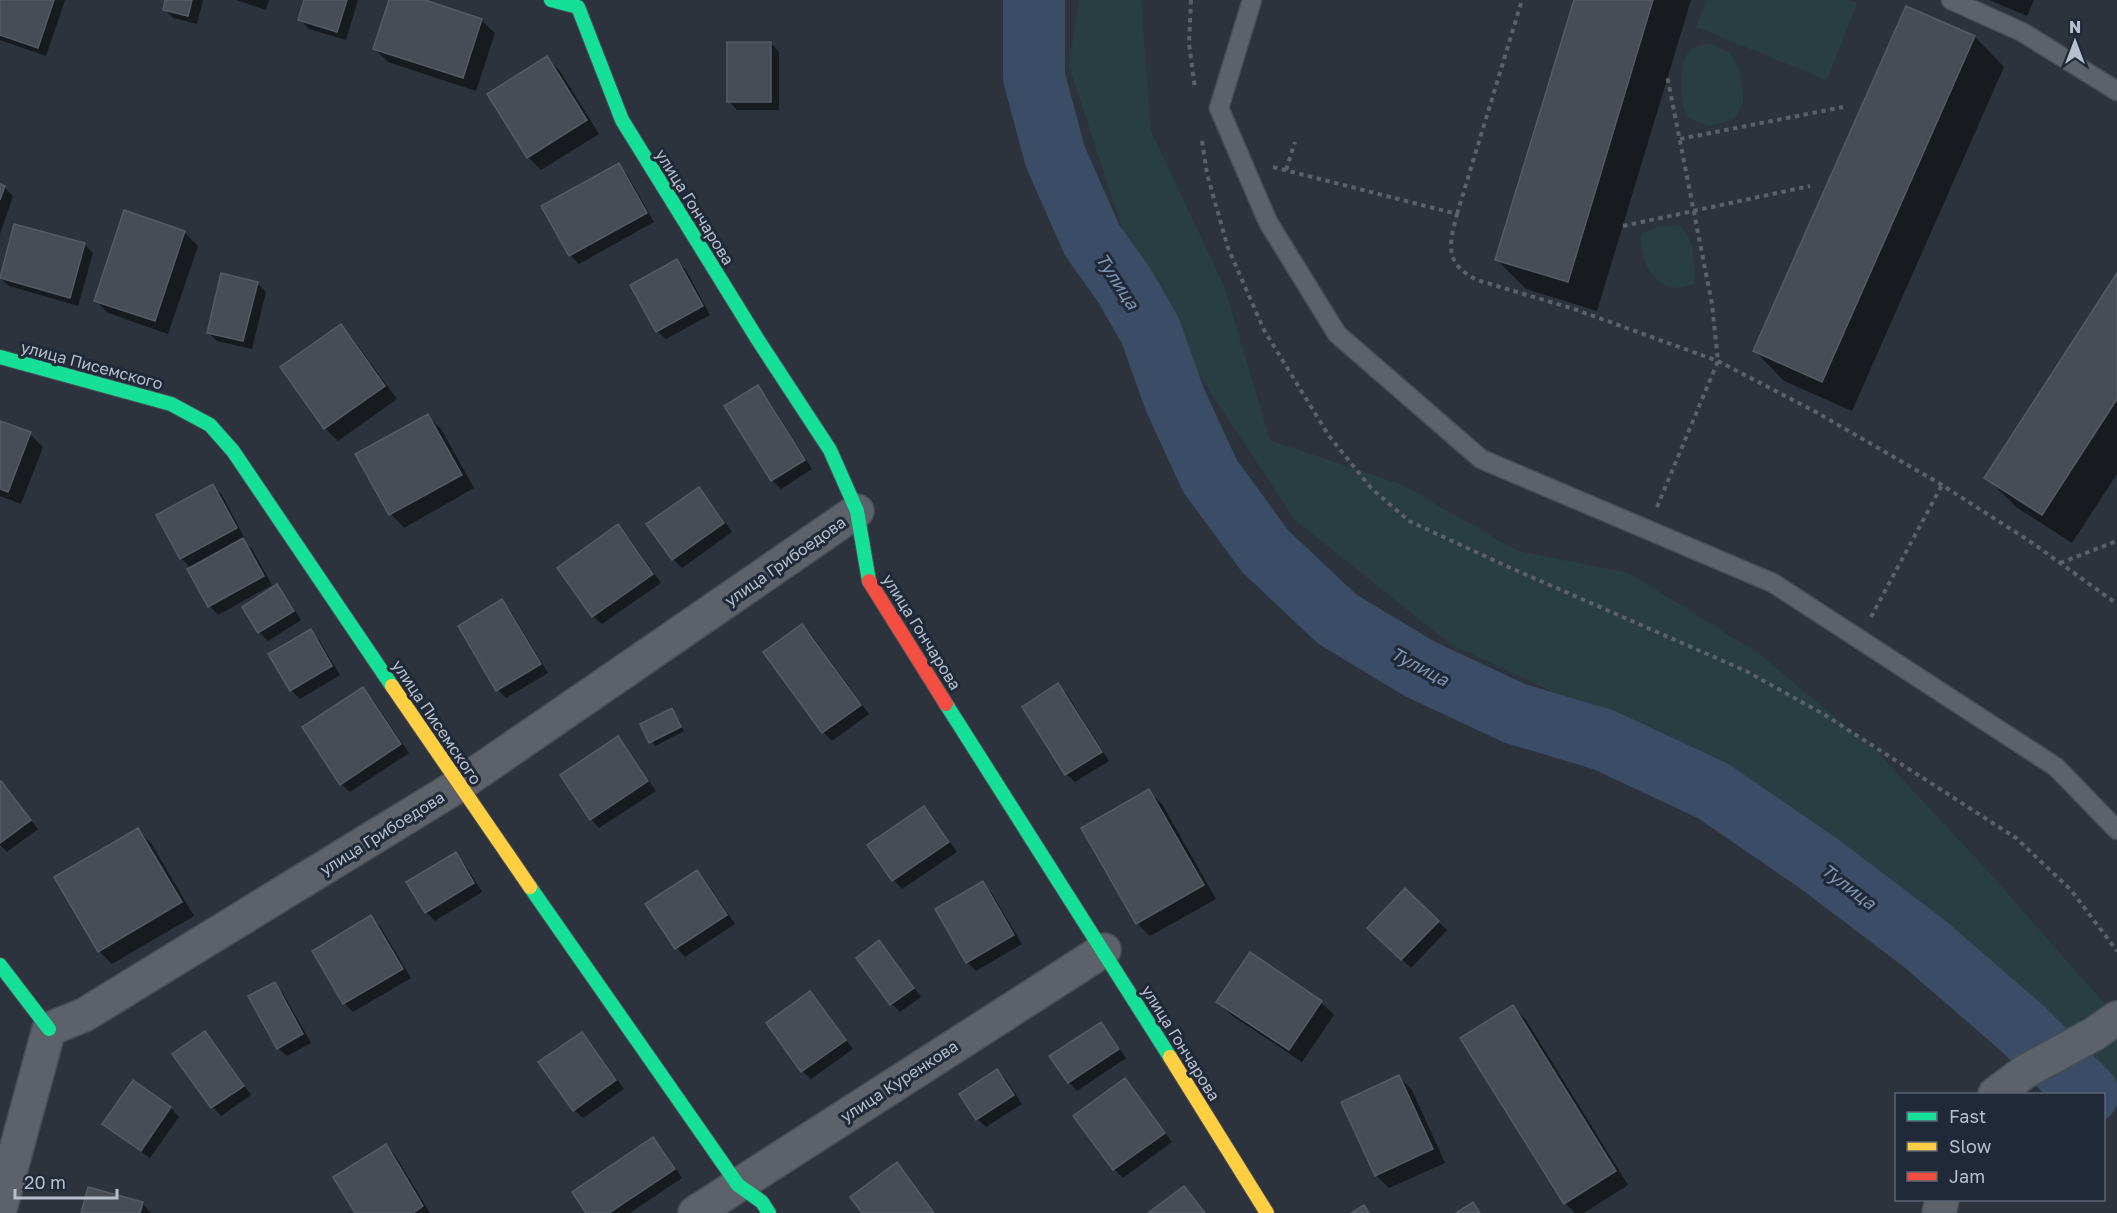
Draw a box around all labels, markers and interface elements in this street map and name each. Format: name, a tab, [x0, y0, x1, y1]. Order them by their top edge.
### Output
north arrow	[2045, 12, 2105, 72]
text: N	[2069, 17, 2081, 37]
street label: улица Гончарова	[651, 145, 739, 269]
water label: Тулица	[1092, 249, 1145, 314]
street label: улица Писемского	[19, 336, 165, 394]
street label: улица Грибоедова	[721, 512, 849, 610]
street label: улица Гончарова	[878, 570, 966, 694]
water label: Тулица	[1387, 642, 1453, 691]
street label: улица Писемского	[388, 656, 486, 788]
street label: улица Грибоедова	[316, 787, 448, 879]
water label: Тулица	[1817, 858, 1881, 914]
street label: улица Гончарова	[1137, 981, 1225, 1105]
street label: улица Куренкова	[837, 1036, 961, 1126]
legend	[1895, 1093, 2105, 1201]
text: Fast	[1949, 1105, 1986, 1127]
text: Slow	[1949, 1135, 1992, 1157]
scale bar	[15, 1162, 117, 1200]
text: Jam	[1949, 1165, 1985, 1187]
text: 20 m	[24, 1171, 66, 1193]

